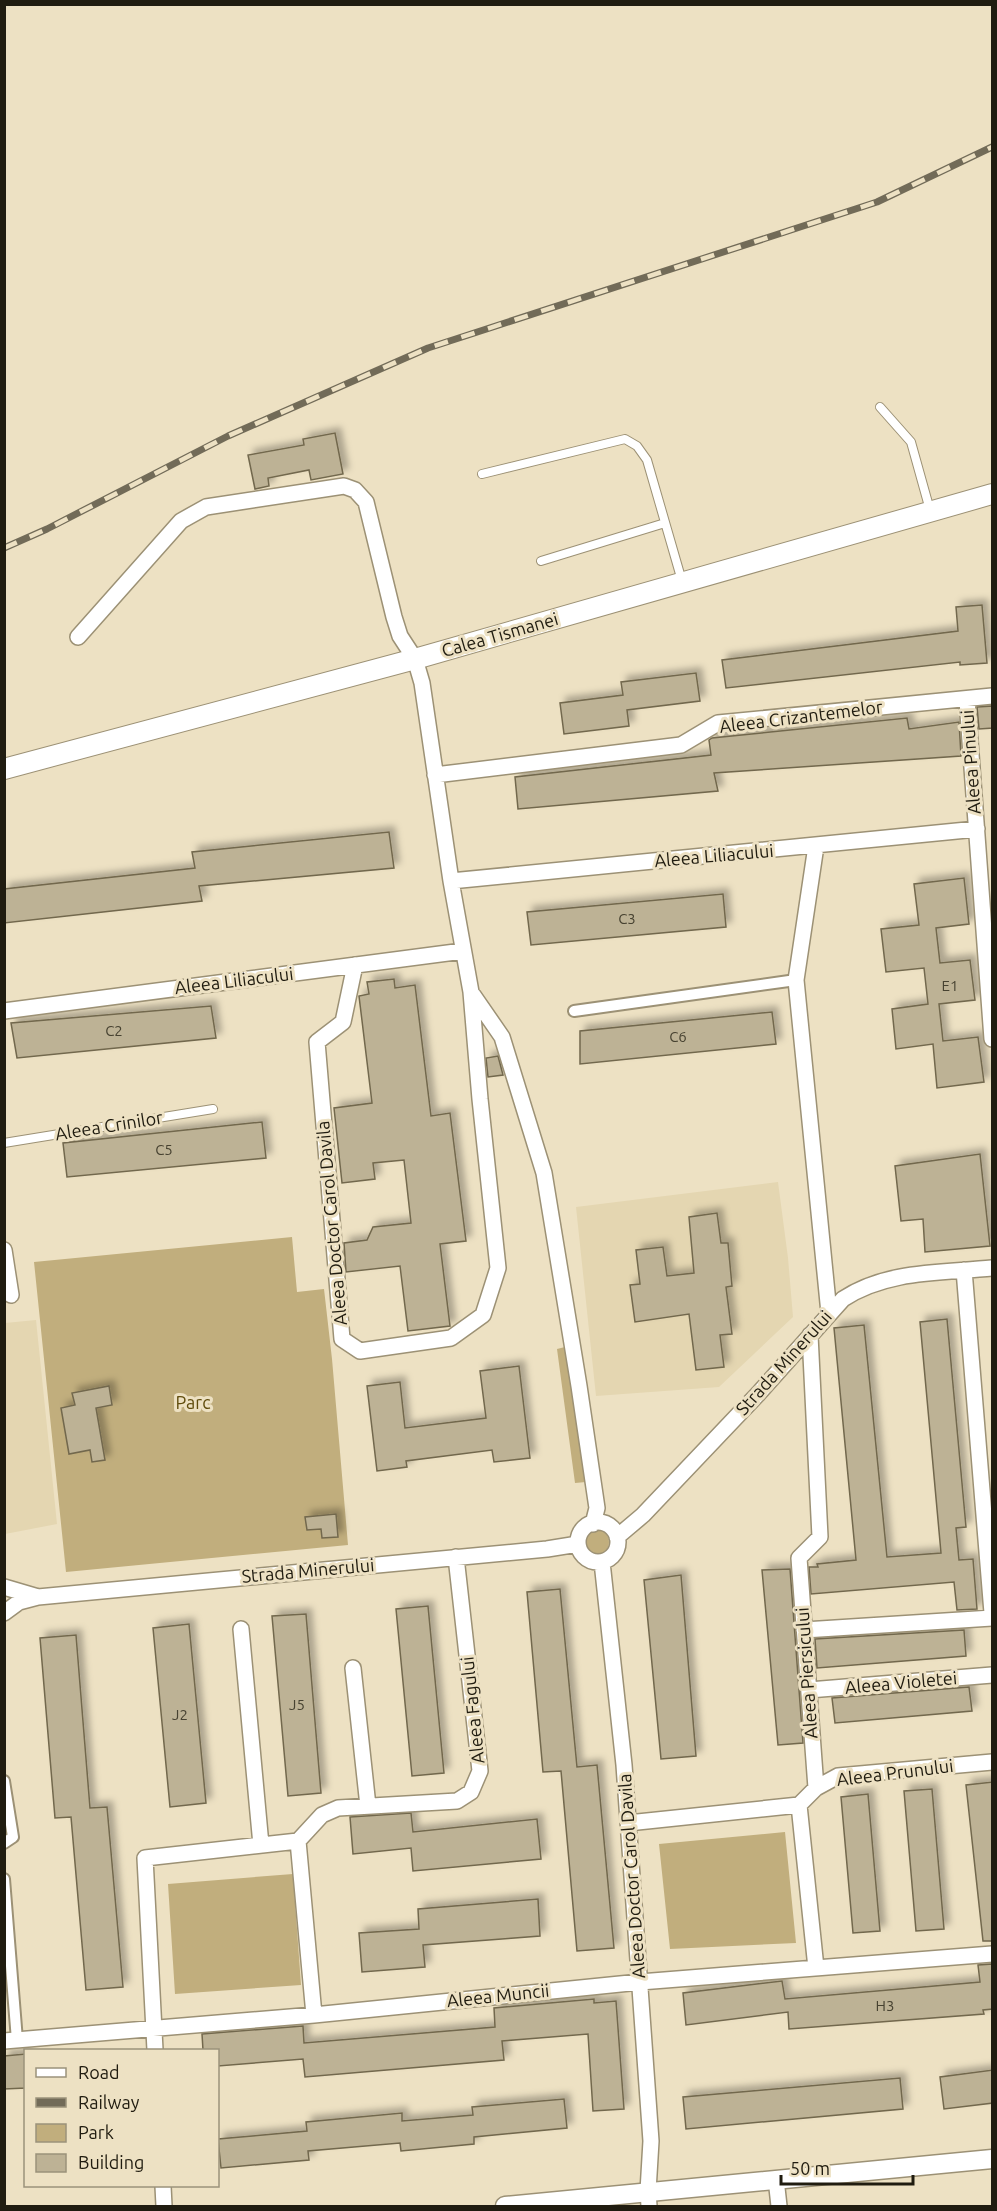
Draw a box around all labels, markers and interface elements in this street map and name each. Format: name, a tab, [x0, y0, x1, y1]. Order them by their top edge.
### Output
street label: Calea Tismanei	[439, 608, 560, 660]
street label: Aleea Crizantemelor	[718, 696, 884, 736]
street label: Aleea Pinului	[956, 709, 984, 815]
street label: Aleea Liliacului	[653, 840, 774, 870]
house number: C3	[618, 910, 636, 927]
street label: Aleea Liliacului	[173, 963, 294, 997]
house number: E1	[942, 977, 958, 994]
house number: C2	[105, 1022, 123, 1039]
house number: C6	[669, 1028, 687, 1045]
street label: Aleea Crinilor	[54, 1107, 164, 1143]
street label: Aleea Doctor Carol Davila	[312, 1120, 350, 1326]
house number: C5	[155, 1141, 173, 1158]
street label: Strada Minerului	[731, 1306, 835, 1419]
park label: Parc	[175, 1392, 211, 1412]
street label: Strada Minerului	[241, 1554, 375, 1586]
street label: Aleea Piersicului	[791, 1607, 821, 1739]
street label: Aleea Fagului	[456, 1656, 488, 1765]
street label: Aleea Violetei	[844, 1667, 958, 1697]
house number: J5	[289, 1696, 305, 1713]
house number: J2	[172, 1706, 188, 1723]
street label: Aleea Prunului	[835, 1755, 954, 1789]
street label: Aleea Doctor Carol Davila	[614, 1773, 648, 1979]
street label: Aleea Muncii	[446, 1980, 550, 2010]
house number: H3	[876, 1997, 894, 2014]
legend	[24, 2049, 219, 2187]
text: Road	[78, 2062, 120, 2082]
text: Railway	[78, 2092, 140, 2112]
text: Park	[78, 2122, 114, 2142]
scale bar	[781, 2148, 913, 2186]
text: Building	[78, 2152, 144, 2172]
text: 50 m	[790, 2158, 830, 2178]

